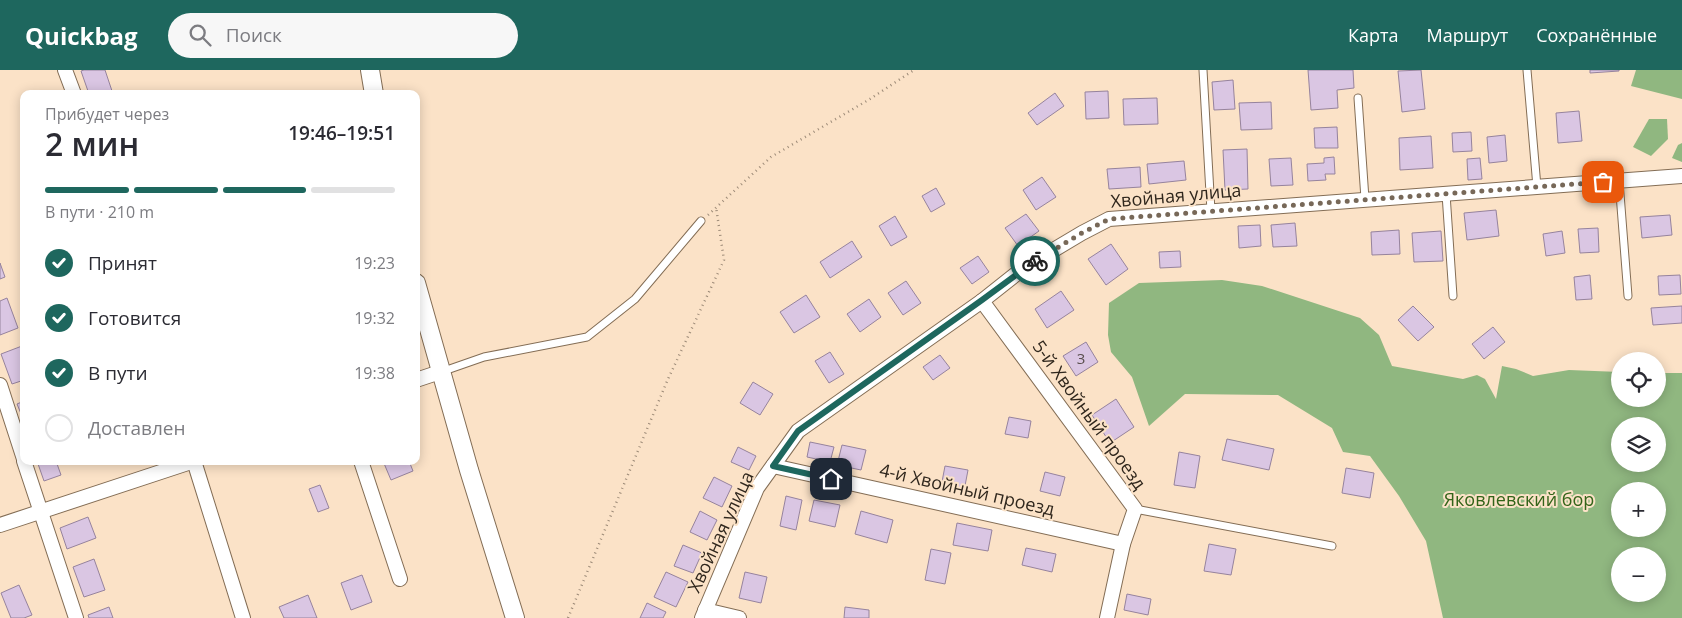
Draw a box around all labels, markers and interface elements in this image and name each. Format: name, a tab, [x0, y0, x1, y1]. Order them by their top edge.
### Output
search box	[168, 13, 518, 58]
text: Quickbag	[25, 19, 138, 52]
icon: search	[186, 21, 214, 49]
text: Поиск	[226, 22, 282, 48]
text: Карта	[1348, 23, 1398, 47]
text: Маршрут	[1426, 23, 1508, 47]
text: Сохранённые	[1536, 23, 1657, 47]
text: Прибудет через	[45, 103, 169, 125]
text: 19:46–19:51	[288, 120, 395, 146]
text: 2 мин	[45, 122, 139, 165]
pin	[1582, 161, 1624, 203]
icon: bag	[1589, 168, 1617, 196]
street label: Хвойная улица	[1110, 177, 1242, 213]
text: В пути · 210 m	[45, 201, 154, 223]
courier	[1010, 236, 1060, 286]
icon: bike	[1021, 247, 1049, 275]
icon: check	[45, 249, 73, 277]
text: Принят	[88, 250, 157, 276]
text: 19:23	[354, 252, 395, 274]
icon: check	[45, 304, 73, 332]
text: Готовится	[88, 305, 181, 331]
text: 19:32	[354, 307, 395, 329]
street label: 5-й Хвойный проезд	[1028, 335, 1152, 494]
house number: 3	[1077, 348, 1085, 368]
map controls	[1611, 352, 1666, 602]
button: locate	[1611, 352, 1666, 407]
icon: check	[45, 359, 73, 387]
text: В пути	[88, 360, 148, 386]
text: 19:38	[354, 362, 395, 384]
text: Доставлен	[88, 415, 186, 441]
button: layers	[1611, 417, 1666, 472]
street label: 4-й Хвойный проезд	[877, 457, 1057, 521]
pin	[810, 458, 852, 500]
icon: home	[817, 465, 845, 493]
street label: Хвойная улица	[682, 467, 759, 596]
button: +	[1611, 482, 1666, 537]
park label: Яковлевский бор	[1444, 487, 1594, 511]
button: −	[1611, 547, 1666, 602]

